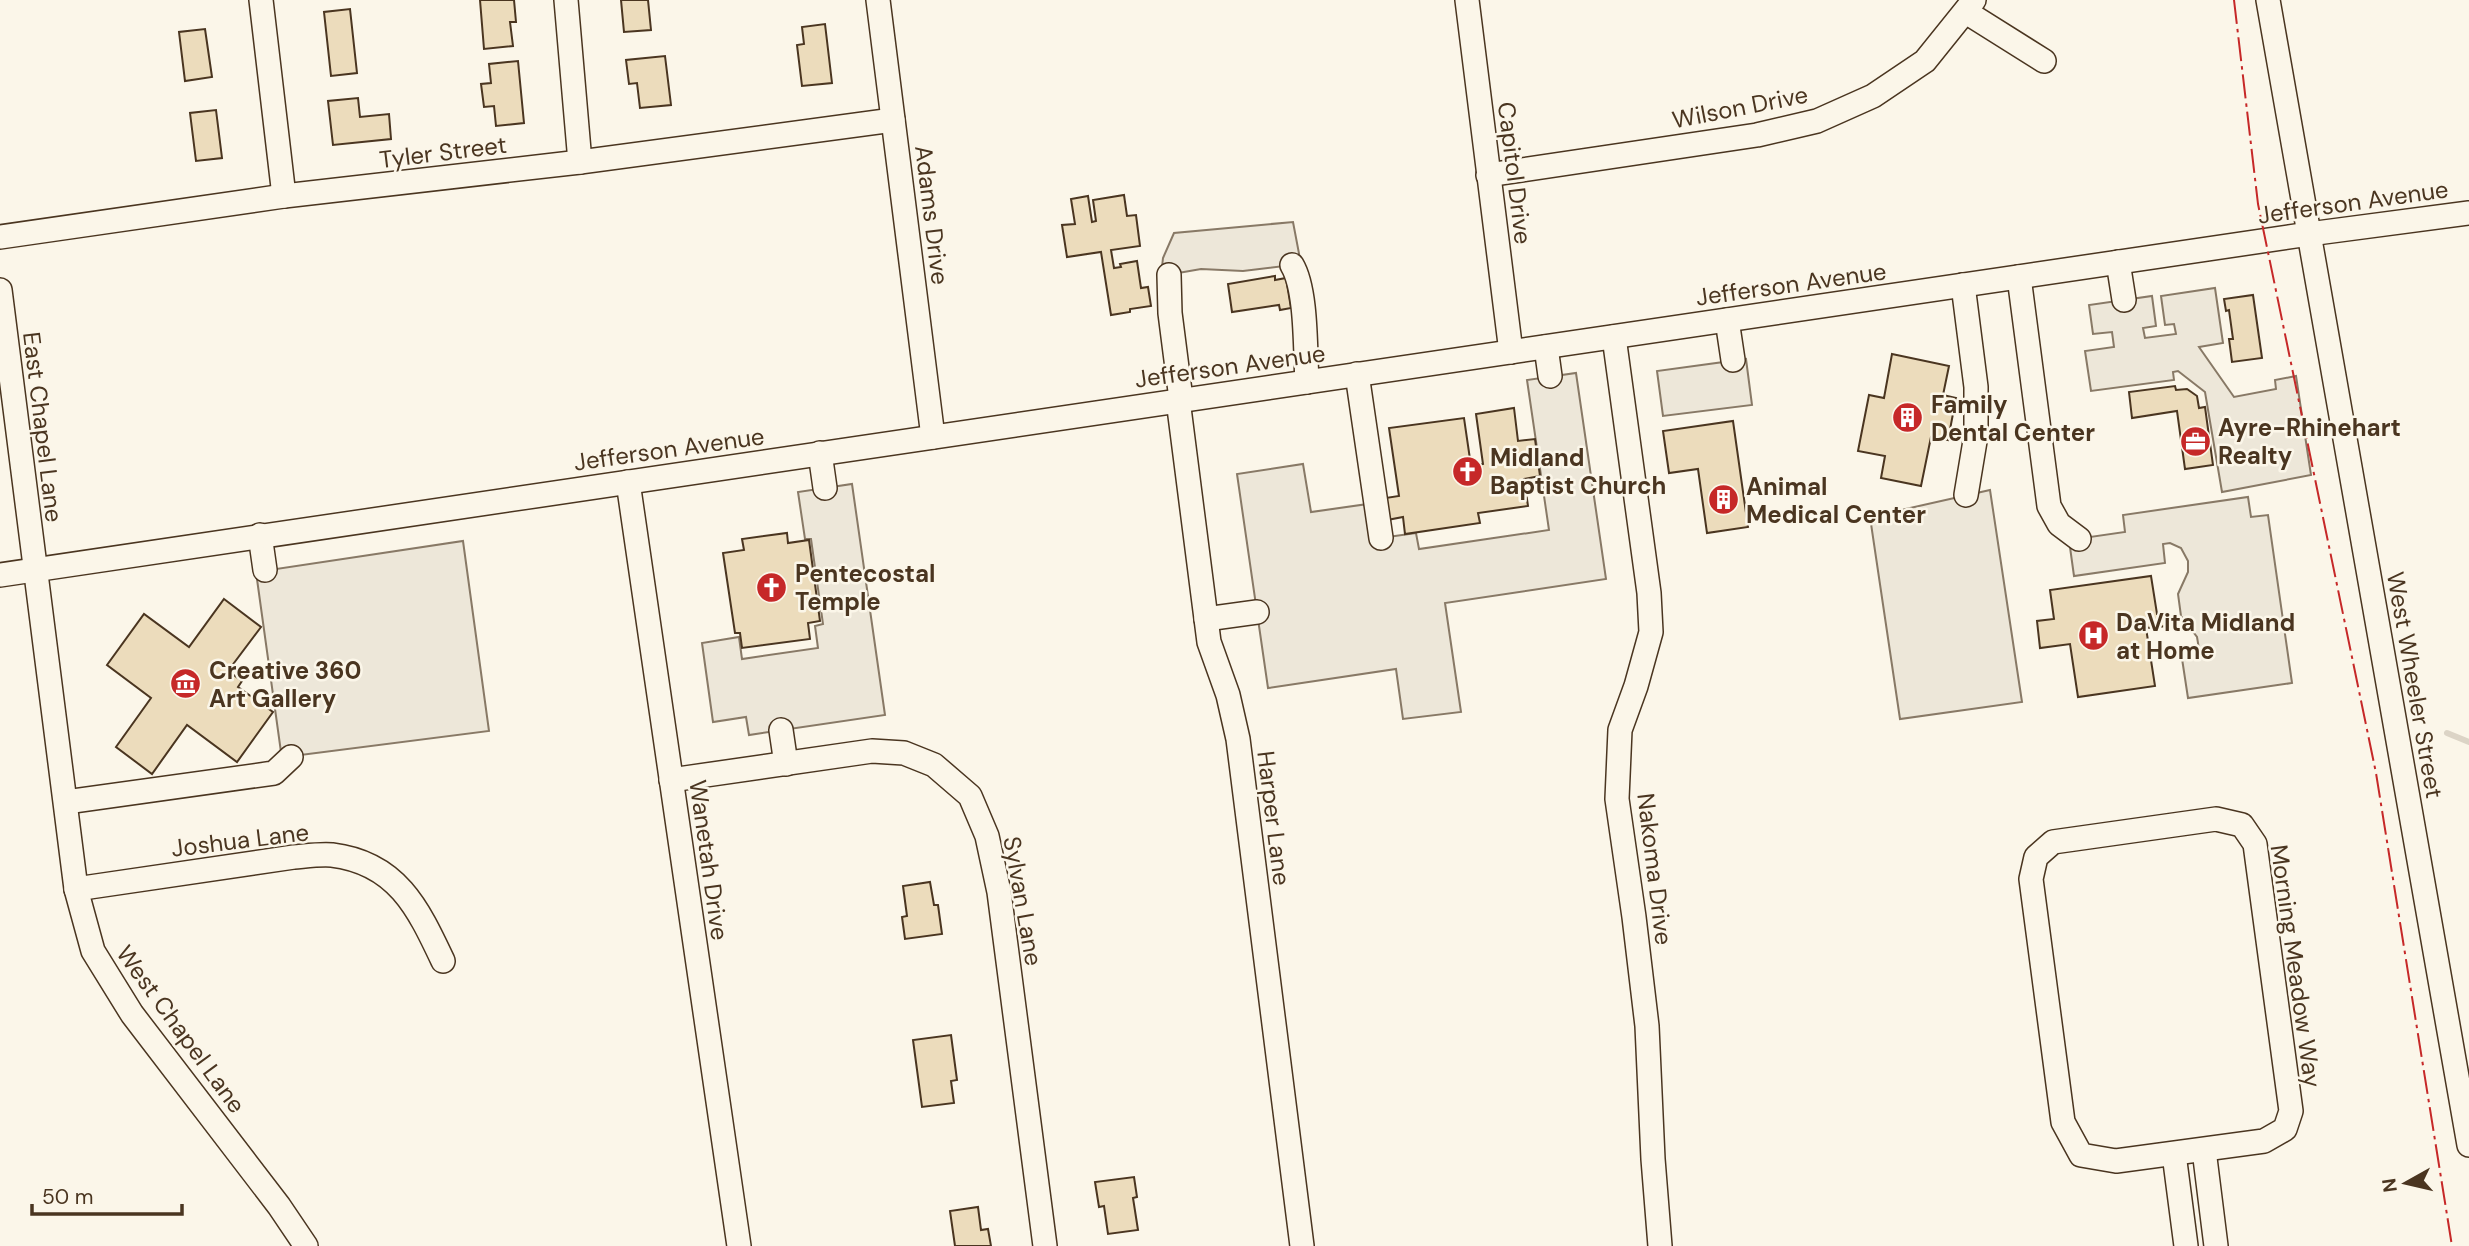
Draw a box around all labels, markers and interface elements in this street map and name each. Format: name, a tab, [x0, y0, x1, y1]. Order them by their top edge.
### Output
street label: Wilson Drive	[1669, 79, 1811, 135]
street label: Capitol Drive	[1491, 100, 1539, 246]
street label: Tyler Street	[378, 129, 508, 175]
street label: Adams Drive	[908, 144, 956, 286]
street label: Jefferson Avenue	[2256, 173, 2450, 231]
street label: Jefferson Avenue	[1694, 255, 1888, 313]
street label: East Chapel Lane	[16, 330, 70, 524]
street label: Jefferson Avenue	[1133, 337, 1327, 395]
place label: Family Dental Center	[1931, 389, 2095, 448]
building icon: Family Dental Center	[1891, 401, 1925, 435]
place label: Ayre-Rhinehart Realty	[2218, 412, 2401, 471]
street label: Jefferson Avenue	[572, 420, 766, 478]
office icon: Ayre-Rhinehart Realty	[2178, 424, 2212, 458]
place label: Midland Baptist Church	[1490, 442, 1666, 501]
church icon: Midland Baptist Church	[1450, 454, 1484, 488]
place label: Animal Medical Center	[1746, 471, 1926, 530]
building icon: Animal Medical Center	[1706, 483, 1740, 517]
place label: Pentecostal Temple	[795, 558, 935, 617]
street label: West Wheeler Street	[2380, 569, 2450, 801]
church icon: Pentecostal Temple	[755, 570, 789, 604]
place label: DaVita Midland at Home	[2116, 607, 2295, 666]
hospital icon: DaVita Midland at Home	[2076, 619, 2110, 653]
place label: Creative 360 Art Gallery	[209, 655, 361, 714]
museum icon: Creative 360 Art Gallery	[169, 667, 203, 701]
street label: Harper Lane	[1250, 749, 1298, 887]
street label: Wanetah Drive	[682, 778, 736, 942]
street label: Nakoma Drive	[1630, 791, 1680, 947]
street label: Joshua Lane	[169, 816, 311, 864]
street label: Sylvan Lane	[996, 834, 1050, 968]
street label: Morning Meadow Way	[2264, 843, 2328, 1089]
street label: West Chapel Lane	[110, 939, 252, 1119]
north arrow	[2371, 1148, 2441, 1218]
scale bar	[32, 1172, 182, 1216]
text: N	[2376, 1177, 2403, 1194]
text: 50 m	[42, 1183, 93, 1211]

